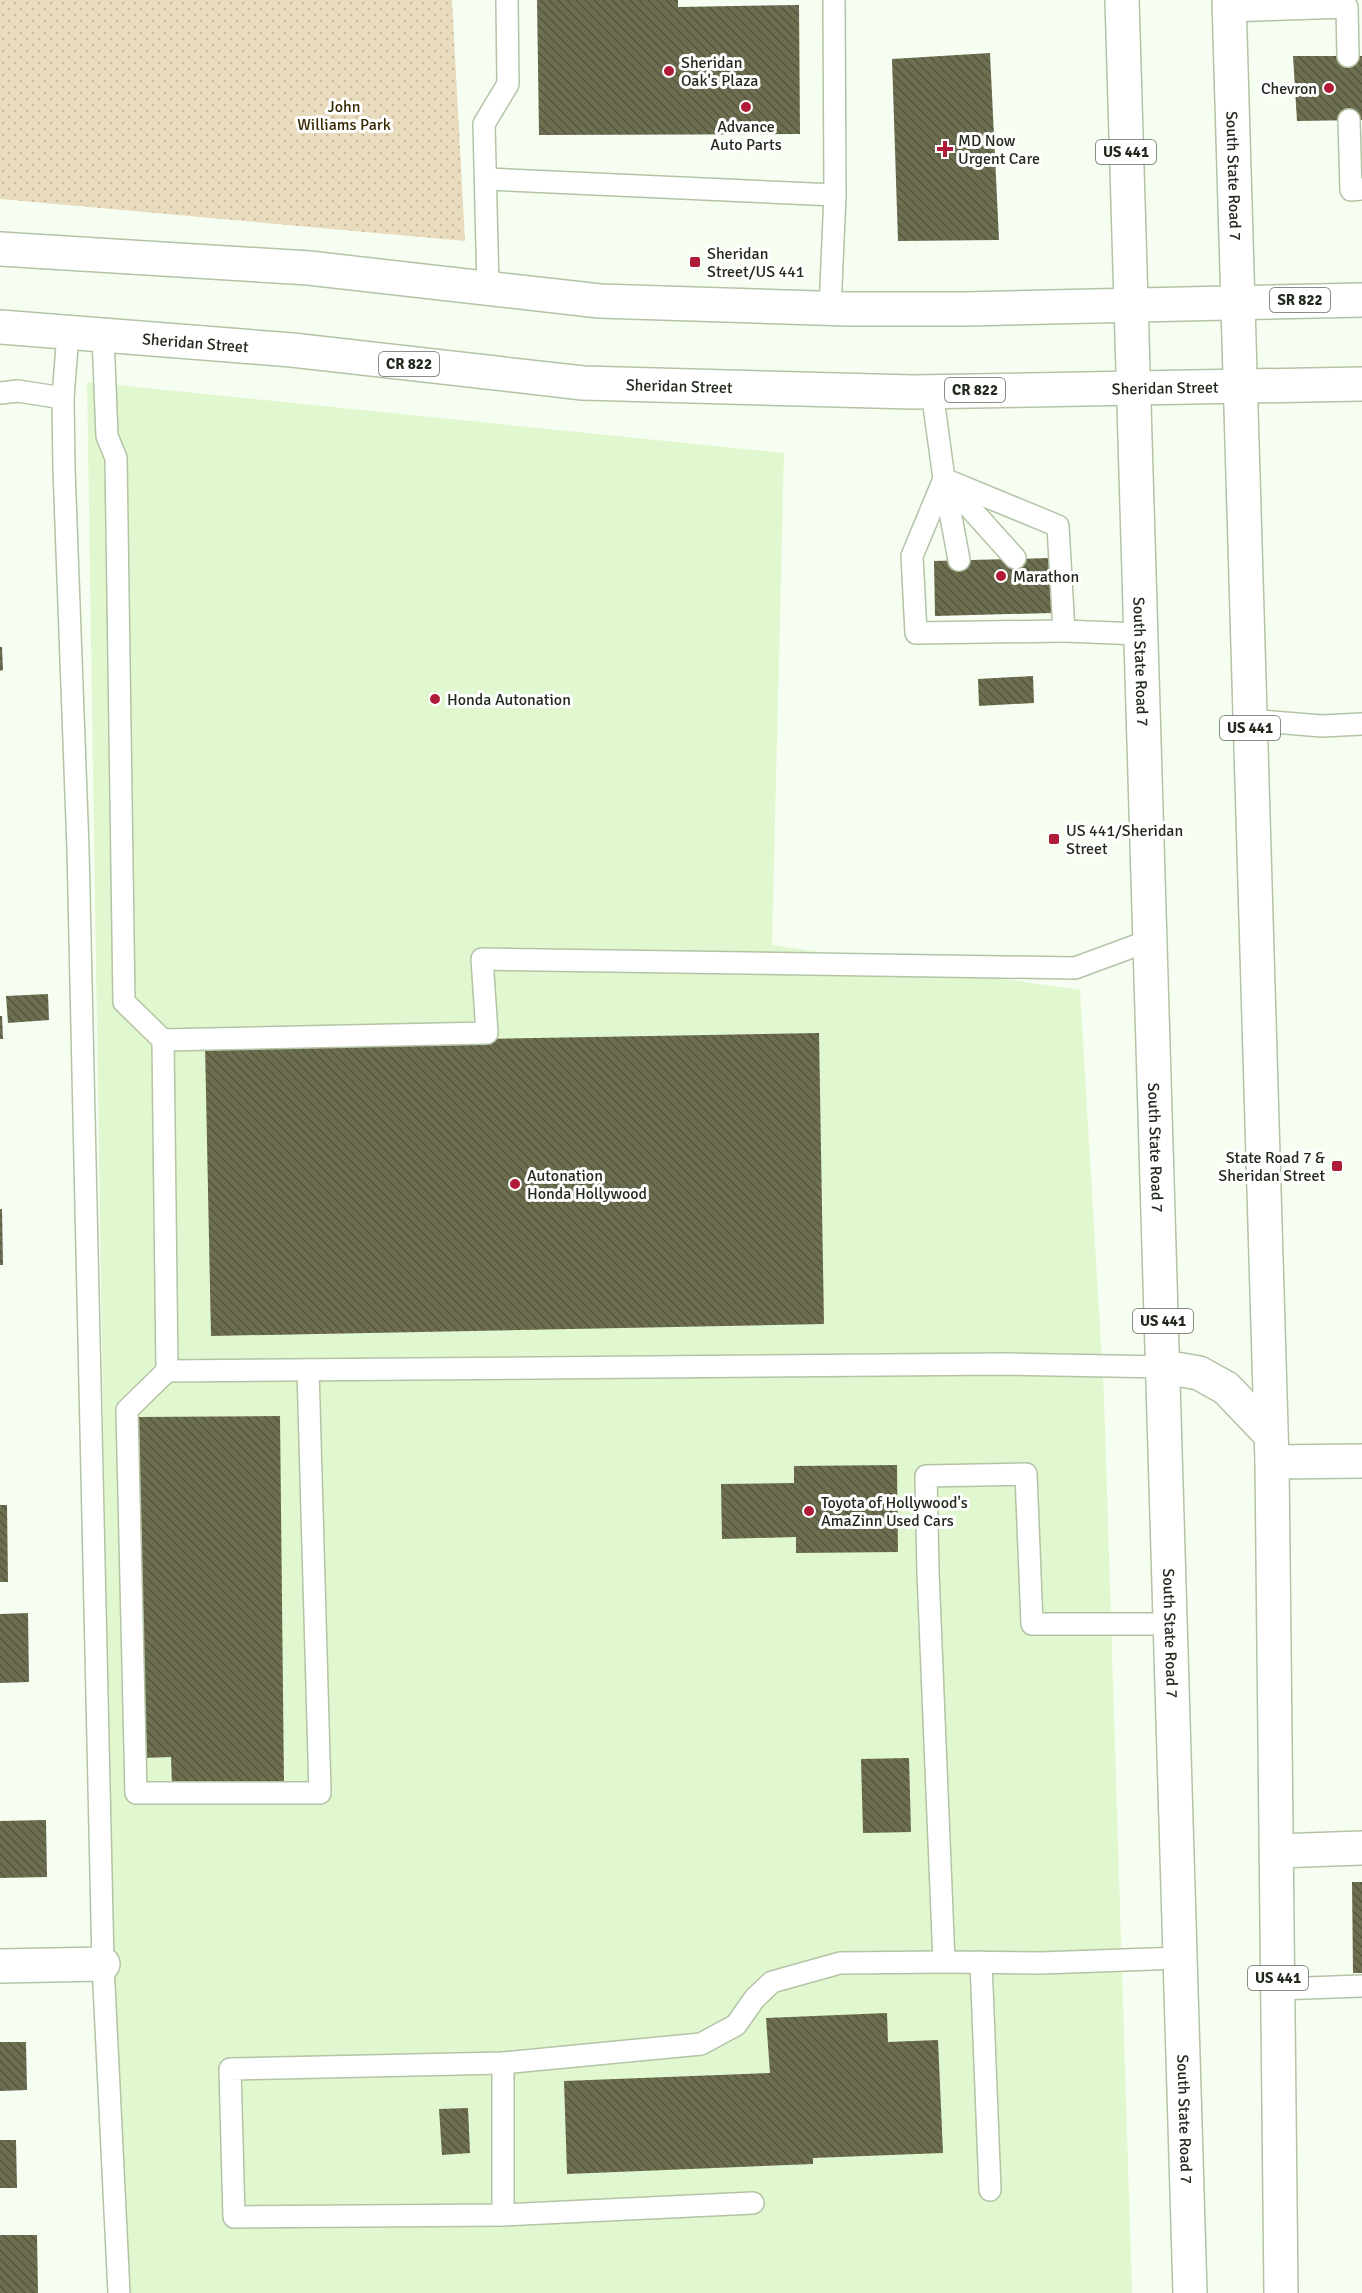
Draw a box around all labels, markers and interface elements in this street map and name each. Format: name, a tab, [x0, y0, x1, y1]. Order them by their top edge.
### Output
place label: Sheridan Oak's Plaza	[681, 53, 758, 91]
marker: Sheridan Oak's Plaza	[662, 64, 676, 78]
place label: Chevron	[1261, 79, 1317, 99]
marker: Chevron	[1322, 81, 1336, 95]
park label: John Williams Park	[297, 97, 391, 135]
marker: Advance Auto Parts	[739, 100, 753, 114]
street label: South State Road 7	[1221, 111, 1245, 241]
place label: Advance Auto Parts	[710, 117, 782, 155]
place label: MD Now Urgent Care	[958, 131, 1040, 169]
marker: MD Now Urgent Care	[936, 140, 954, 158]
road number: US 441	[1096, 140, 1156, 164]
place label: Sheridan Street/US 441	[707, 244, 804, 282]
marker: Sheridan Street/US 441	[688, 255, 702, 269]
road number: SR 822	[1270, 288, 1330, 312]
street label: Sheridan Street	[141, 329, 250, 358]
road number: CR 822	[379, 352, 439, 376]
street label: Sheridan Street	[626, 375, 733, 398]
road number: CR 822	[945, 378, 1005, 402]
street label: Sheridan Street	[1112, 378, 1219, 399]
place label: Marathon	[1013, 567, 1079, 587]
marker: Marathon	[994, 569, 1008, 583]
street label: South State Road 7	[1128, 597, 1152, 727]
place label: Honda Autonation	[447, 690, 571, 710]
marker: Honda Autonation	[428, 692, 442, 706]
road number: US 441	[1220, 716, 1280, 740]
place label: US 441/Sheridan Street	[1066, 821, 1183, 859]
marker: US 441/Sheridan Street	[1047, 832, 1061, 846]
street label: South State Road 7	[1143, 1082, 1167, 1213]
place label: State Road 7 & Sheridan Street	[1218, 1148, 1325, 1186]
marker: State Road 7 & Sheridan Street	[1330, 1159, 1344, 1173]
place label: Autonation Honda Hollywood	[527, 1166, 647, 1204]
marker: Autonation Honda Hollywood	[508, 1177, 522, 1191]
road number: US 441	[1133, 1309, 1193, 1333]
place label: Toyota of Hollywood's AmaZinn Used Cars	[821, 1493, 968, 1531]
marker: Toyota of Hollywood's AmaZinn Used Cars	[802, 1504, 816, 1518]
street label: South State Road 7	[1158, 1568, 1182, 1698]
road number: US 441	[1248, 1966, 1308, 1990]
street label: South State Road 7	[1172, 2054, 1196, 2184]

